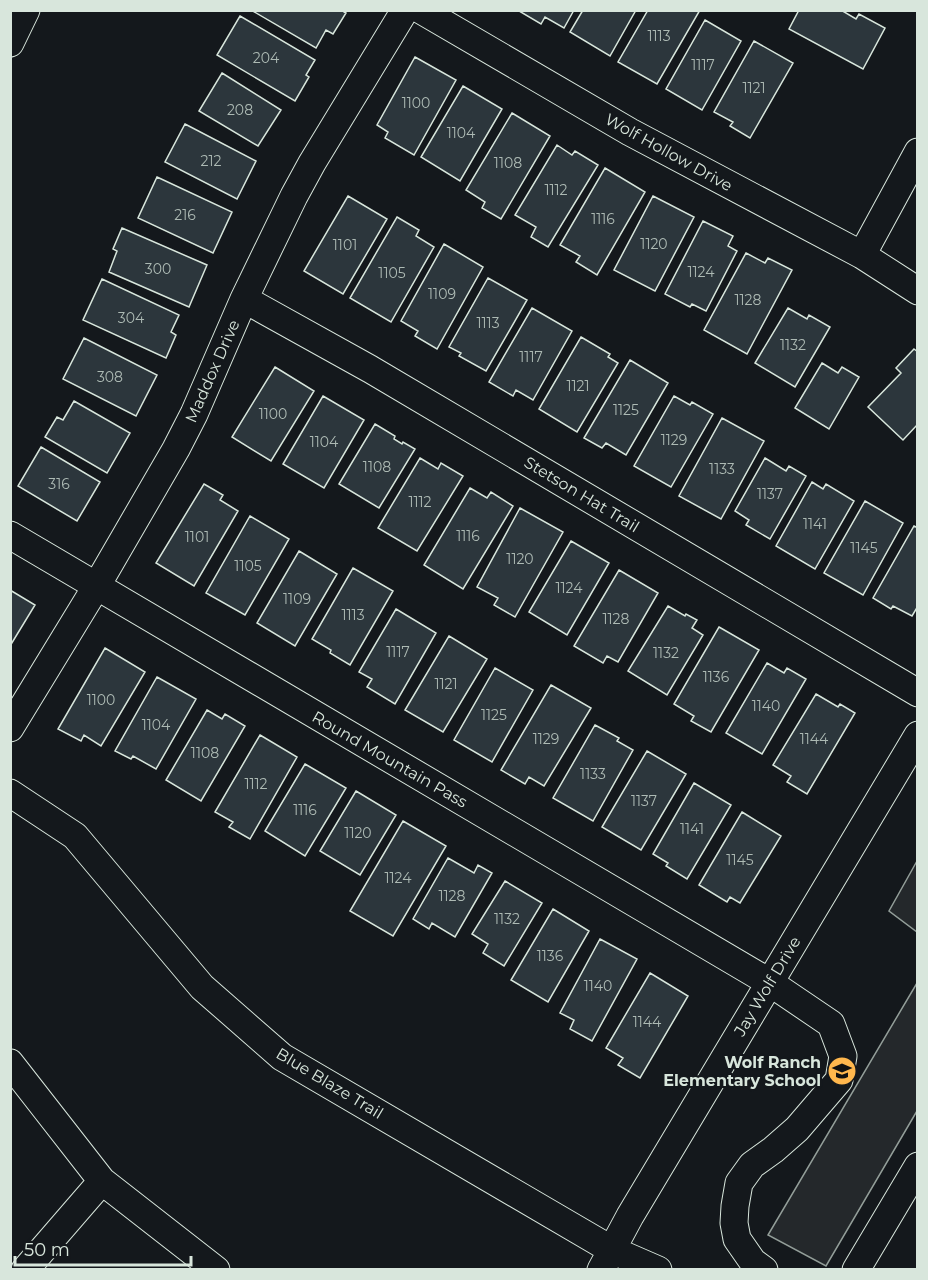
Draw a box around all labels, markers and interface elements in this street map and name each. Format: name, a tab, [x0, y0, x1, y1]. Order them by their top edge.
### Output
house number: 1113	[647, 27, 671, 45]
house number: 204	[253, 49, 280, 67]
house number: 1117	[691, 56, 715, 74]
house number: 1121	[742, 79, 766, 97]
house number: 1100	[402, 94, 430, 112]
house number: 208	[227, 101, 253, 119]
street label: Wolf Hollow Drive	[602, 110, 736, 195]
house number: 1104	[447, 124, 476, 142]
house number: 212	[201, 152, 222, 170]
house number: 1108	[494, 154, 522, 172]
house number: 1112	[544, 181, 568, 199]
house number: 216	[174, 206, 196, 224]
house number: 1116	[591, 210, 615, 228]
house number: 1120	[640, 235, 668, 253]
house number: 1101	[333, 236, 357, 254]
house number: 300	[145, 260, 171, 278]
house number: 1124	[688, 263, 715, 281]
house number: 1105	[378, 264, 406, 282]
house number: 1109	[428, 285, 456, 303]
house number: 1128	[735, 291, 762, 309]
house number: 304	[118, 309, 145, 327]
house number: 1113	[476, 314, 500, 332]
street label: Maddox Drive	[181, 317, 244, 426]
house number: 1132	[780, 336, 806, 354]
house number: 1117	[519, 348, 543, 366]
house number: 308	[97, 368, 123, 386]
house number: 1121	[566, 377, 590, 395]
house number: 1125	[613, 401, 639, 419]
house number: 1100	[259, 405, 287, 423]
house number: 1129	[661, 431, 687, 449]
house number: 1104	[310, 433, 339, 451]
street label: Stetson Hat Trail	[521, 453, 643, 536]
house number: 1108	[363, 458, 391, 476]
house number: 1133	[709, 460, 735, 478]
house number: 316	[48, 475, 70, 493]
house number: 1137	[757, 485, 783, 503]
house number: 1112	[408, 493, 432, 511]
house number: 1141	[803, 515, 827, 533]
house number: 1116	[456, 527, 480, 545]
house number: 1101	[185, 528, 209, 546]
house number: 1145	[850, 539, 878, 557]
house number: 1120	[506, 550, 534, 568]
house number: 1105	[234, 557, 262, 575]
house number: 1124	[556, 579, 583, 597]
house number: 1109	[283, 590, 311, 608]
house number: 1113	[341, 606, 365, 624]
house number: 1128	[603, 610, 630, 628]
house number: 1117	[386, 643, 410, 661]
house number: 1132	[653, 644, 679, 662]
house number: 1136	[703, 668, 730, 686]
house number: 1121	[434, 675, 458, 693]
house number: 1100	[87, 691, 115, 709]
house number: 1140	[752, 697, 780, 715]
house number: 1125	[481, 706, 507, 724]
street label: Round Mountain Pass	[309, 707, 471, 812]
house number: 1104	[142, 716, 171, 734]
house number: 1129	[533, 730, 559, 748]
house number: 1144	[800, 730, 829, 748]
house number: 1108	[191, 744, 219, 762]
house number: 1133	[580, 765, 606, 783]
house number: 1112	[244, 775, 268, 793]
house number: 1137	[631, 792, 657, 810]
house number: 1116	[293, 801, 317, 819]
house number: 1141	[680, 820, 704, 838]
house number: 1120	[344, 824, 372, 842]
house number: 1145	[726, 851, 754, 869]
house number: 1124	[385, 869, 412, 887]
house number: 1128	[439, 887, 466, 905]
house number: 1132	[494, 910, 520, 928]
street label: Jay Wolf Drive	[730, 933, 805, 1040]
house number: 1136	[537, 947, 564, 965]
house number: 1140	[584, 977, 612, 995]
house number: 1144	[633, 1013, 662, 1031]
street label: Blue Blaze Trail	[273, 1044, 387, 1123]
place label: Wolf Ranch Elementary School	[663, 1053, 821, 1090]
school or university icon: Wolf Ranch Elementary School	[826, 1055, 858, 1087]
scale bar	[15, 1229, 190, 1267]
text: 50 m	[24, 1239, 70, 1261]

